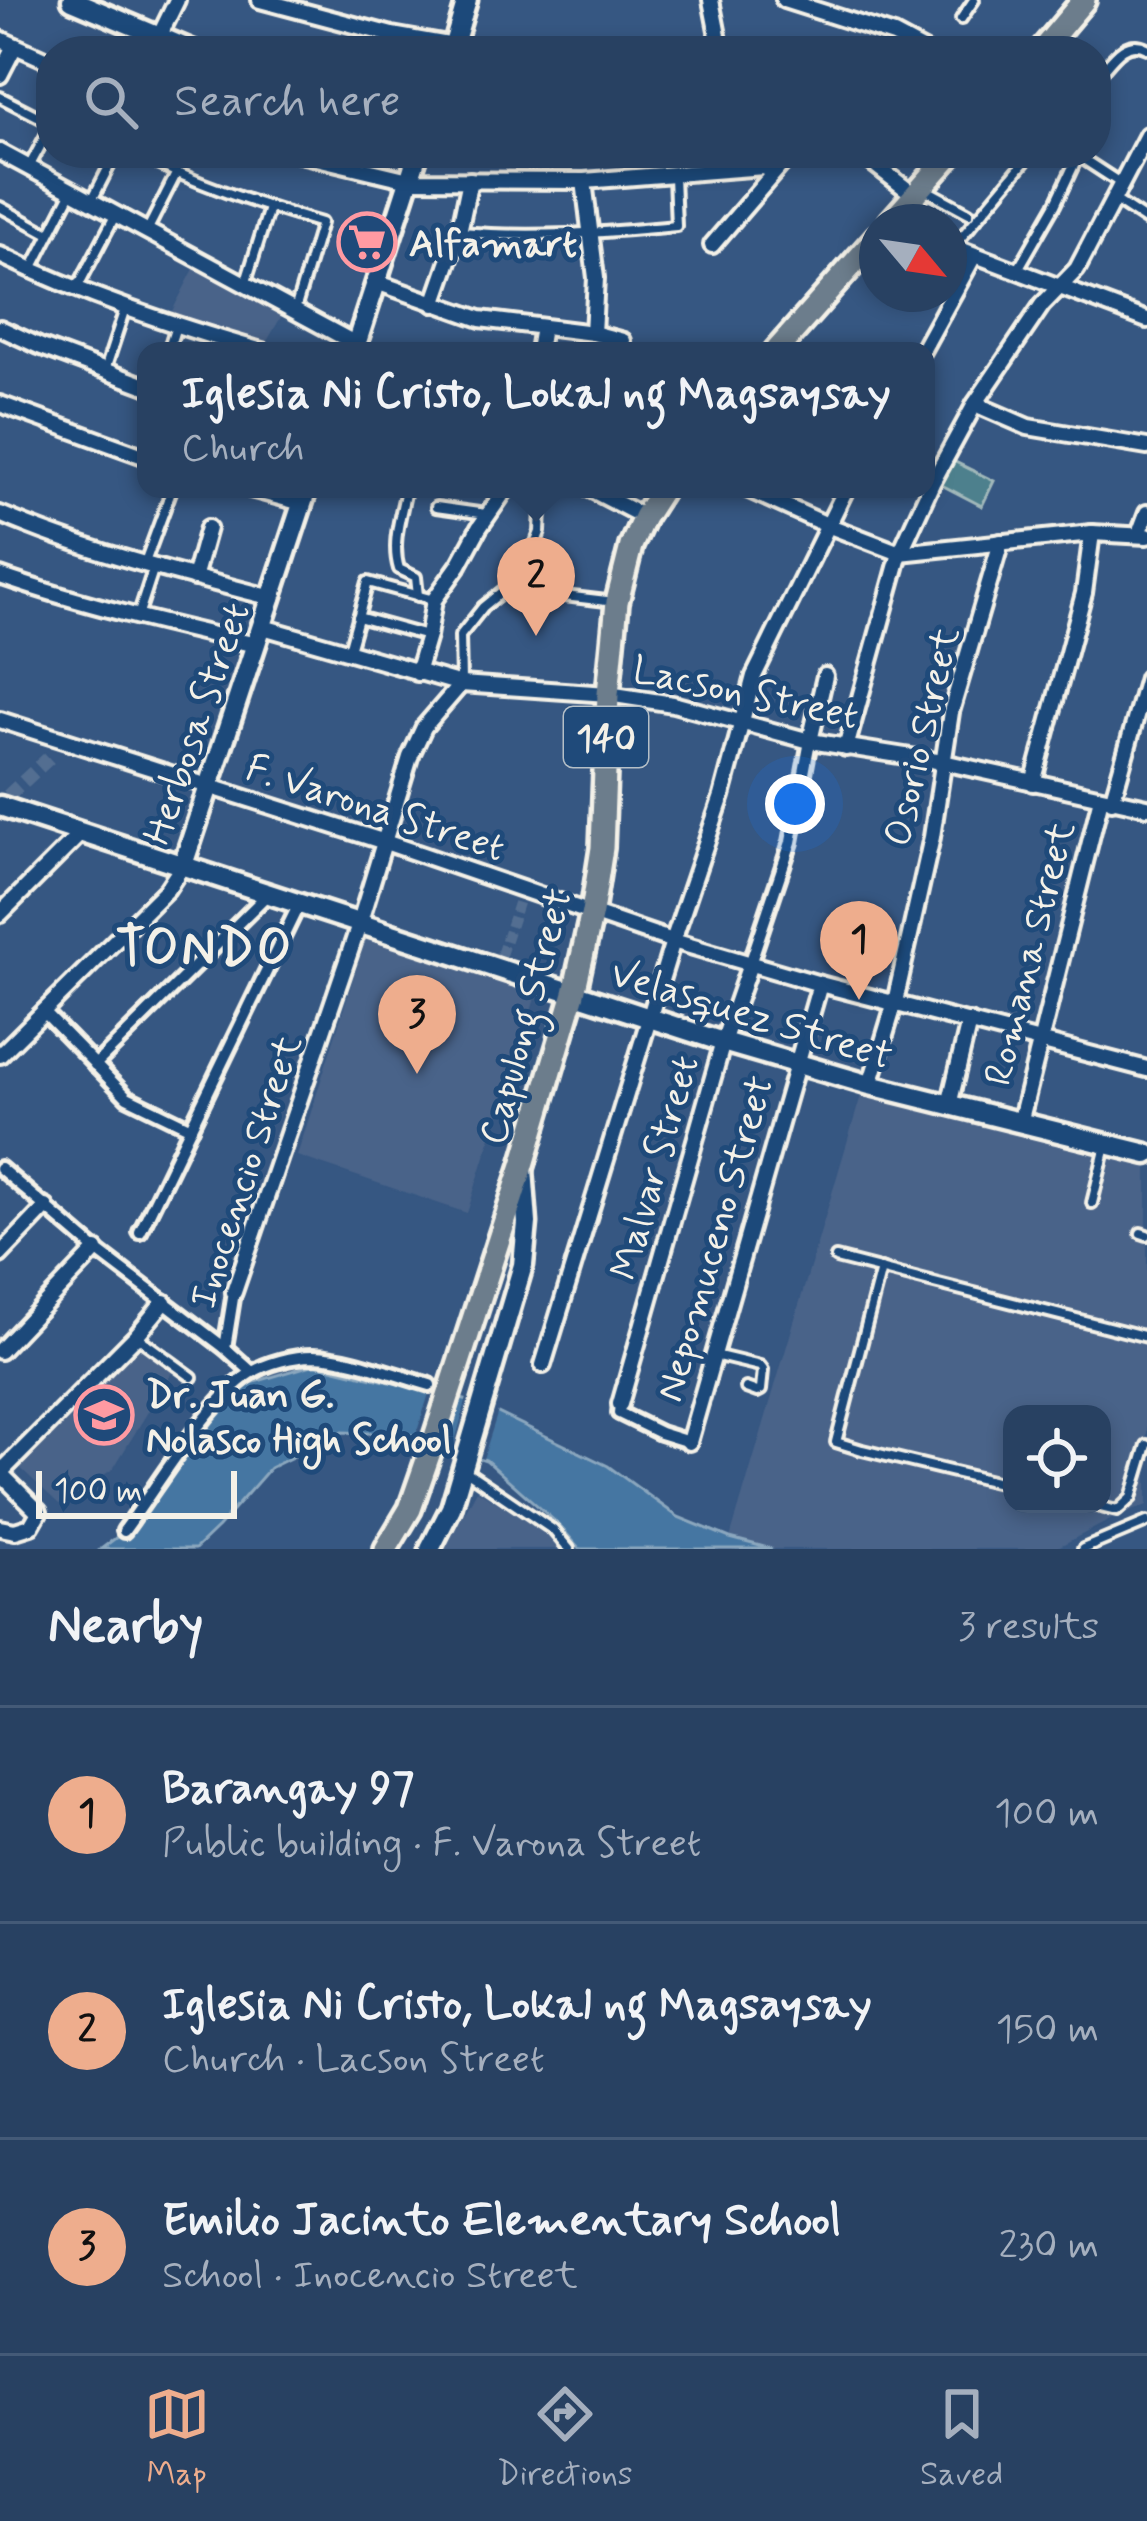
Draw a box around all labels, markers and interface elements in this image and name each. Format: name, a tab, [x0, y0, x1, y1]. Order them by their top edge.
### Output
search box	[36, 36, 1111, 168]
icon: search	[78, 69, 144, 135]
text: Search here	[174, 73, 401, 132]
north arrow	[859, 204, 967, 312]
supermarket icon: Alfamart	[336, 211, 398, 273]
place label: Alfamart	[409, 220, 578, 271]
popup	[137, 342, 935, 498]
text: Iglesia Ni Cristo, Lokal ng Magsaysay	[181, 365, 891, 424]
text: Church	[181, 424, 305, 475]
pin: 2	[497, 537, 575, 636]
street label: Herbosa Street	[133, 596, 264, 852]
street label: Osorio Street	[873, 622, 973, 851]
street label: Lacson Street	[628, 646, 863, 743]
road number: 140	[564, 707, 648, 767]
street label: F. Varona Street	[239, 743, 511, 875]
your location	[765, 774, 825, 834]
street label: Romana Street	[974, 816, 1089, 1091]
street label: Capulong Street	[469, 883, 589, 1151]
pin: 1	[820, 901, 898, 1000]
district label: TONDO	[116, 917, 294, 983]
street label: Velasquez Street	[604, 949, 898, 1083]
pin: 3	[378, 975, 456, 1074]
street label: Inocencio Street	[179, 1029, 316, 1315]
street label: Malvar Street	[600, 1050, 713, 1286]
street label: Nepomuceno Street	[645, 1070, 787, 1408]
place label: Dr. Juan G. Nolasco High School	[146, 1371, 452, 1470]
school or university icon: Dr. Juan G. Nolasco High School	[73, 1384, 135, 1446]
map controls	[1003, 1405, 1111, 1513]
button: locate	[1003, 1405, 1111, 1513]
scale bar	[36, 1465, 237, 1518]
text: 100 m	[54, 1470, 143, 1514]
text: Nearby	[48, 1594, 203, 1660]
text: 3 results	[958, 1602, 1099, 1653]
text: Barangay 97	[162, 1760, 414, 1819]
text: 1	[78, 1789, 96, 1840]
text: 100 m	[994, 1789, 1099, 1840]
text: Public building · F. Varona Street	[162, 1819, 701, 1870]
text: Iglesia Ni Cristo, Lokal ng Magsaysay	[162, 1976, 872, 2035]
text: 2	[77, 2005, 97, 2056]
text: 150 m	[996, 2005, 1099, 2056]
text: Church · Lacson Street	[162, 2035, 544, 2086]
text: Emilio Jacinto Elementary School	[162, 2192, 841, 2251]
text: 3	[78, 2221, 96, 2272]
text: 230 m	[998, 2221, 1099, 2272]
text: School · Inocencio Street	[162, 2251, 578, 2302]
tab: Map	[144, 2381, 210, 2497]
tab: Directions	[497, 2381, 633, 2497]
tab: Saved	[920, 2381, 1003, 2497]

